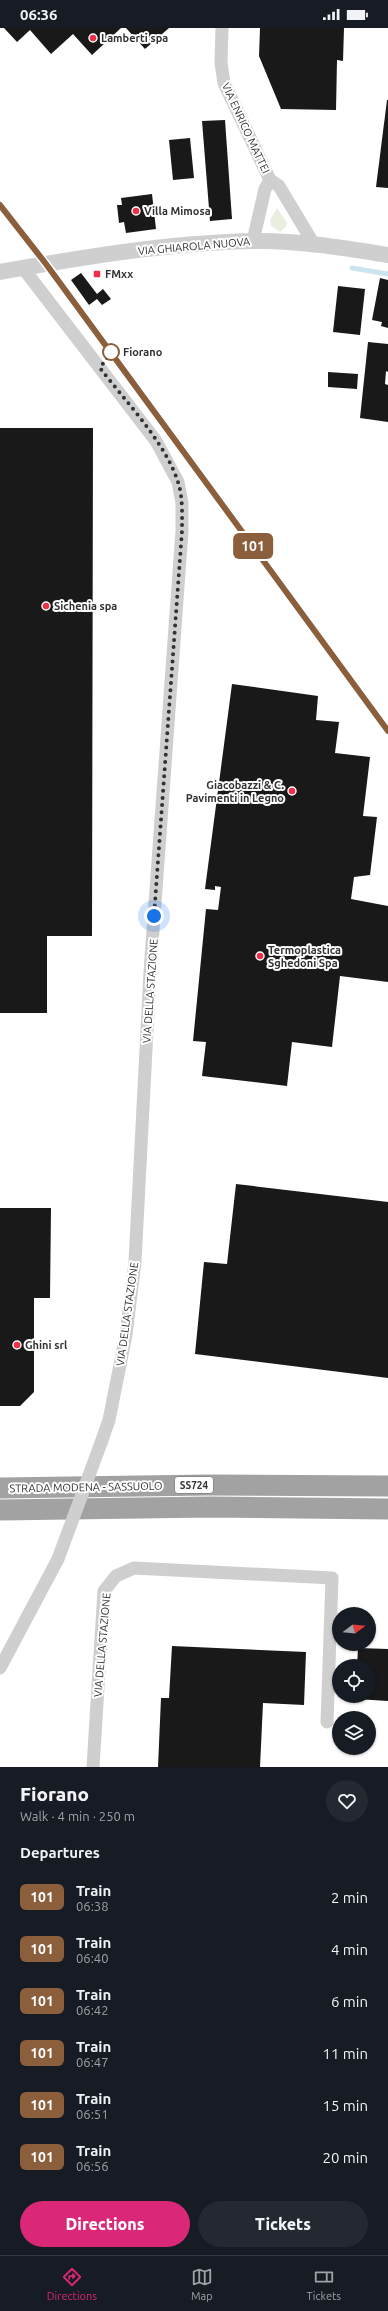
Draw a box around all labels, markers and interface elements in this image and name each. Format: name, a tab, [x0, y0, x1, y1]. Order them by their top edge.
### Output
text: 06:36	[20, 6, 58, 23]
place label: Lamberti spa	[101, 32, 168, 44]
marker: Lamberti spa	[88, 33, 98, 43]
street label: VIA ENRICO MATTEI	[220, 81, 272, 175]
place label: Villa Mimosa	[144, 205, 211, 217]
marker: Villa Mimosa	[131, 206, 141, 216]
street label: VIA GHIAROLA NUOVA	[137, 235, 251, 257]
place label: FMxx	[105, 268, 133, 280]
marker: FMxx	[92, 269, 102, 279]
marker: Fiorano	[102, 343, 120, 361]
place label: Fiorano	[123, 346, 163, 358]
line badge: 101	[230, 533, 276, 559]
text: 101	[241, 538, 265, 554]
place label: Sichenia spa	[54, 600, 117, 612]
marker: Sichenia spa	[41, 601, 51, 611]
place label: Giacobazzi & C. Pavimenti in Legno	[186, 779, 284, 804]
marker: Giacobazzi & C. Pavimenti in Legno	[287, 786, 297, 796]
your location	[144, 906, 164, 926]
street label: VIA DELLA STAZIONE	[140, 938, 160, 1044]
place label: Termoplastica Sghedoni Spa	[268, 944, 341, 969]
marker: Termoplastica Sghedoni Spa	[255, 951, 265, 961]
street label: VIA DELLA STAZIONE	[114, 1261, 140, 1367]
place label: Ghini srl	[25, 1339, 68, 1351]
marker: Ghini srl	[12, 1340, 22, 1350]
road number: SS724	[175, 1477, 213, 1493]
street label: STRADA MODENA - SASSUOLO	[9, 1480, 163, 1494]
street label: VIA DELLA STAZIONE	[91, 1592, 113, 1698]
north arrow	[332, 1607, 376, 1651]
map controls	[332, 1607, 376, 1755]
button: locate	[332, 1659, 376, 1703]
button: layers	[332, 1711, 376, 1755]
button: heart	[326, 1780, 368, 1822]
text: Fiorano	[20, 1783, 89, 1805]
text: Walk · 4 min · 250 m	[20, 1809, 135, 1823]
text: Departures	[20, 1844, 100, 1861]
text: Train	[76, 1882, 111, 1899]
text: 101	[30, 1889, 54, 1905]
text: 2 min	[331, 1889, 368, 1906]
text: 06:38	[76, 1899, 109, 1913]
text: Train	[76, 1934, 111, 1951]
text: 101	[30, 1941, 54, 1957]
text: 4 min	[331, 1941, 368, 1958]
text: 06:40	[76, 1951, 109, 1965]
text: Train	[76, 1986, 111, 2003]
text: 101	[30, 1993, 54, 2009]
text: 6 min	[331, 1993, 368, 2010]
text: 06:42	[76, 2003, 109, 2017]
text: Train	[76, 2038, 111, 2055]
text: 101	[30, 2045, 54, 2061]
text: 11 min	[322, 2045, 368, 2062]
text: 06:47	[76, 2055, 109, 2069]
text: Train	[76, 2090, 111, 2107]
text: 101	[30, 2097, 54, 2113]
text: 15 min	[322, 2097, 368, 2114]
text: 06:51	[76, 2107, 109, 2121]
text: Train	[76, 2142, 111, 2159]
text: 101	[30, 2149, 54, 2165]
text: 20 min	[322, 2149, 368, 2166]
text: 06:56	[76, 2159, 109, 2173]
button: Directions	[20, 2201, 190, 2247]
button: Tickets	[198, 2201, 368, 2247]
tab: Directions	[47, 2266, 97, 2302]
tab: Map	[191, 2266, 213, 2302]
tab: Tickets	[306, 2266, 341, 2302]

